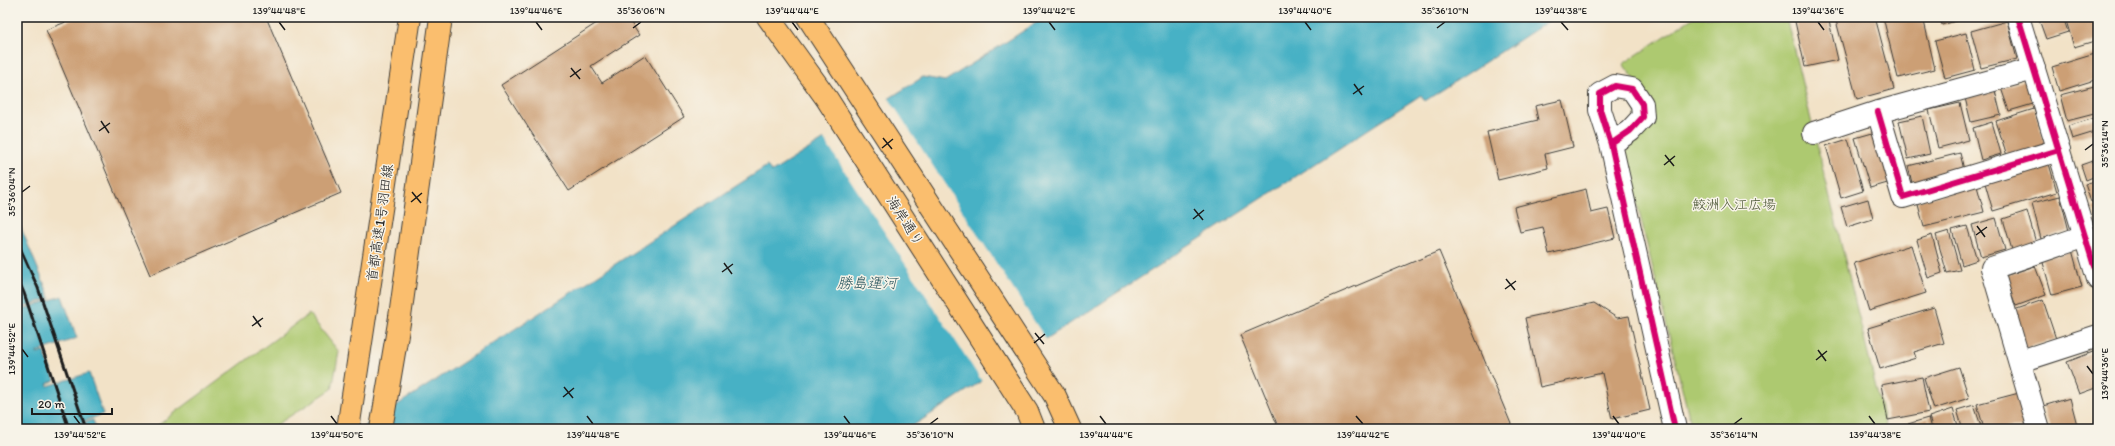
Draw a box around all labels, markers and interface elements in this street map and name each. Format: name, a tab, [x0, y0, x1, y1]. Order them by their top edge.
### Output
text: 139°44'48"E	[253, 4, 306, 17]
text: 139°44'46"E	[510, 4, 563, 17]
text: 35°36'06"N	[617, 4, 665, 17]
text: 139°44'44"E	[765, 4, 819, 17]
text: 139°44'42"E	[1023, 4, 1076, 17]
text: 139°44'40"E	[1278, 4, 1332, 17]
text: 35°36'10"N	[1421, 4, 1469, 17]
text: 139°44'38"E	[1535, 4, 1588, 17]
text: 139°44'36"E	[1792, 4, 1845, 17]
text: 35°36'14"N	[2098, 120, 2111, 168]
street label: 首都高速1号羽田線	[363, 163, 397, 283]
text: 35°36'04"N	[5, 167, 18, 216]
street label: 海岸通り	[883, 193, 927, 249]
park label: 鮫洲入江広場	[1692, 196, 1776, 213]
water label: 勝島運河	[837, 274, 899, 292]
text: 139°44'52"E	[5, 323, 18, 375]
text: 139°44'36"E	[2098, 347, 2111, 400]
scale bar	[32, 390, 112, 416]
text: 20 m	[38, 397, 65, 411]
text: 139°44'52"E	[54, 428, 106, 441]
text: 139°44'50"E	[311, 428, 364, 441]
text: 139°44'48"E	[567, 428, 620, 441]
text: 139°44'46"E	[824, 428, 877, 441]
text: 35°36'10"N	[906, 428, 954, 441]
text: 139°44'44"E	[1079, 428, 1133, 441]
text: 139°44'42"E	[1337, 428, 1390, 441]
text: 139°44'40"E	[1592, 428, 1646, 441]
text: 35°36'14"N	[1710, 428, 1758, 441]
text: 139°44'38"E	[1849, 428, 1902, 441]

